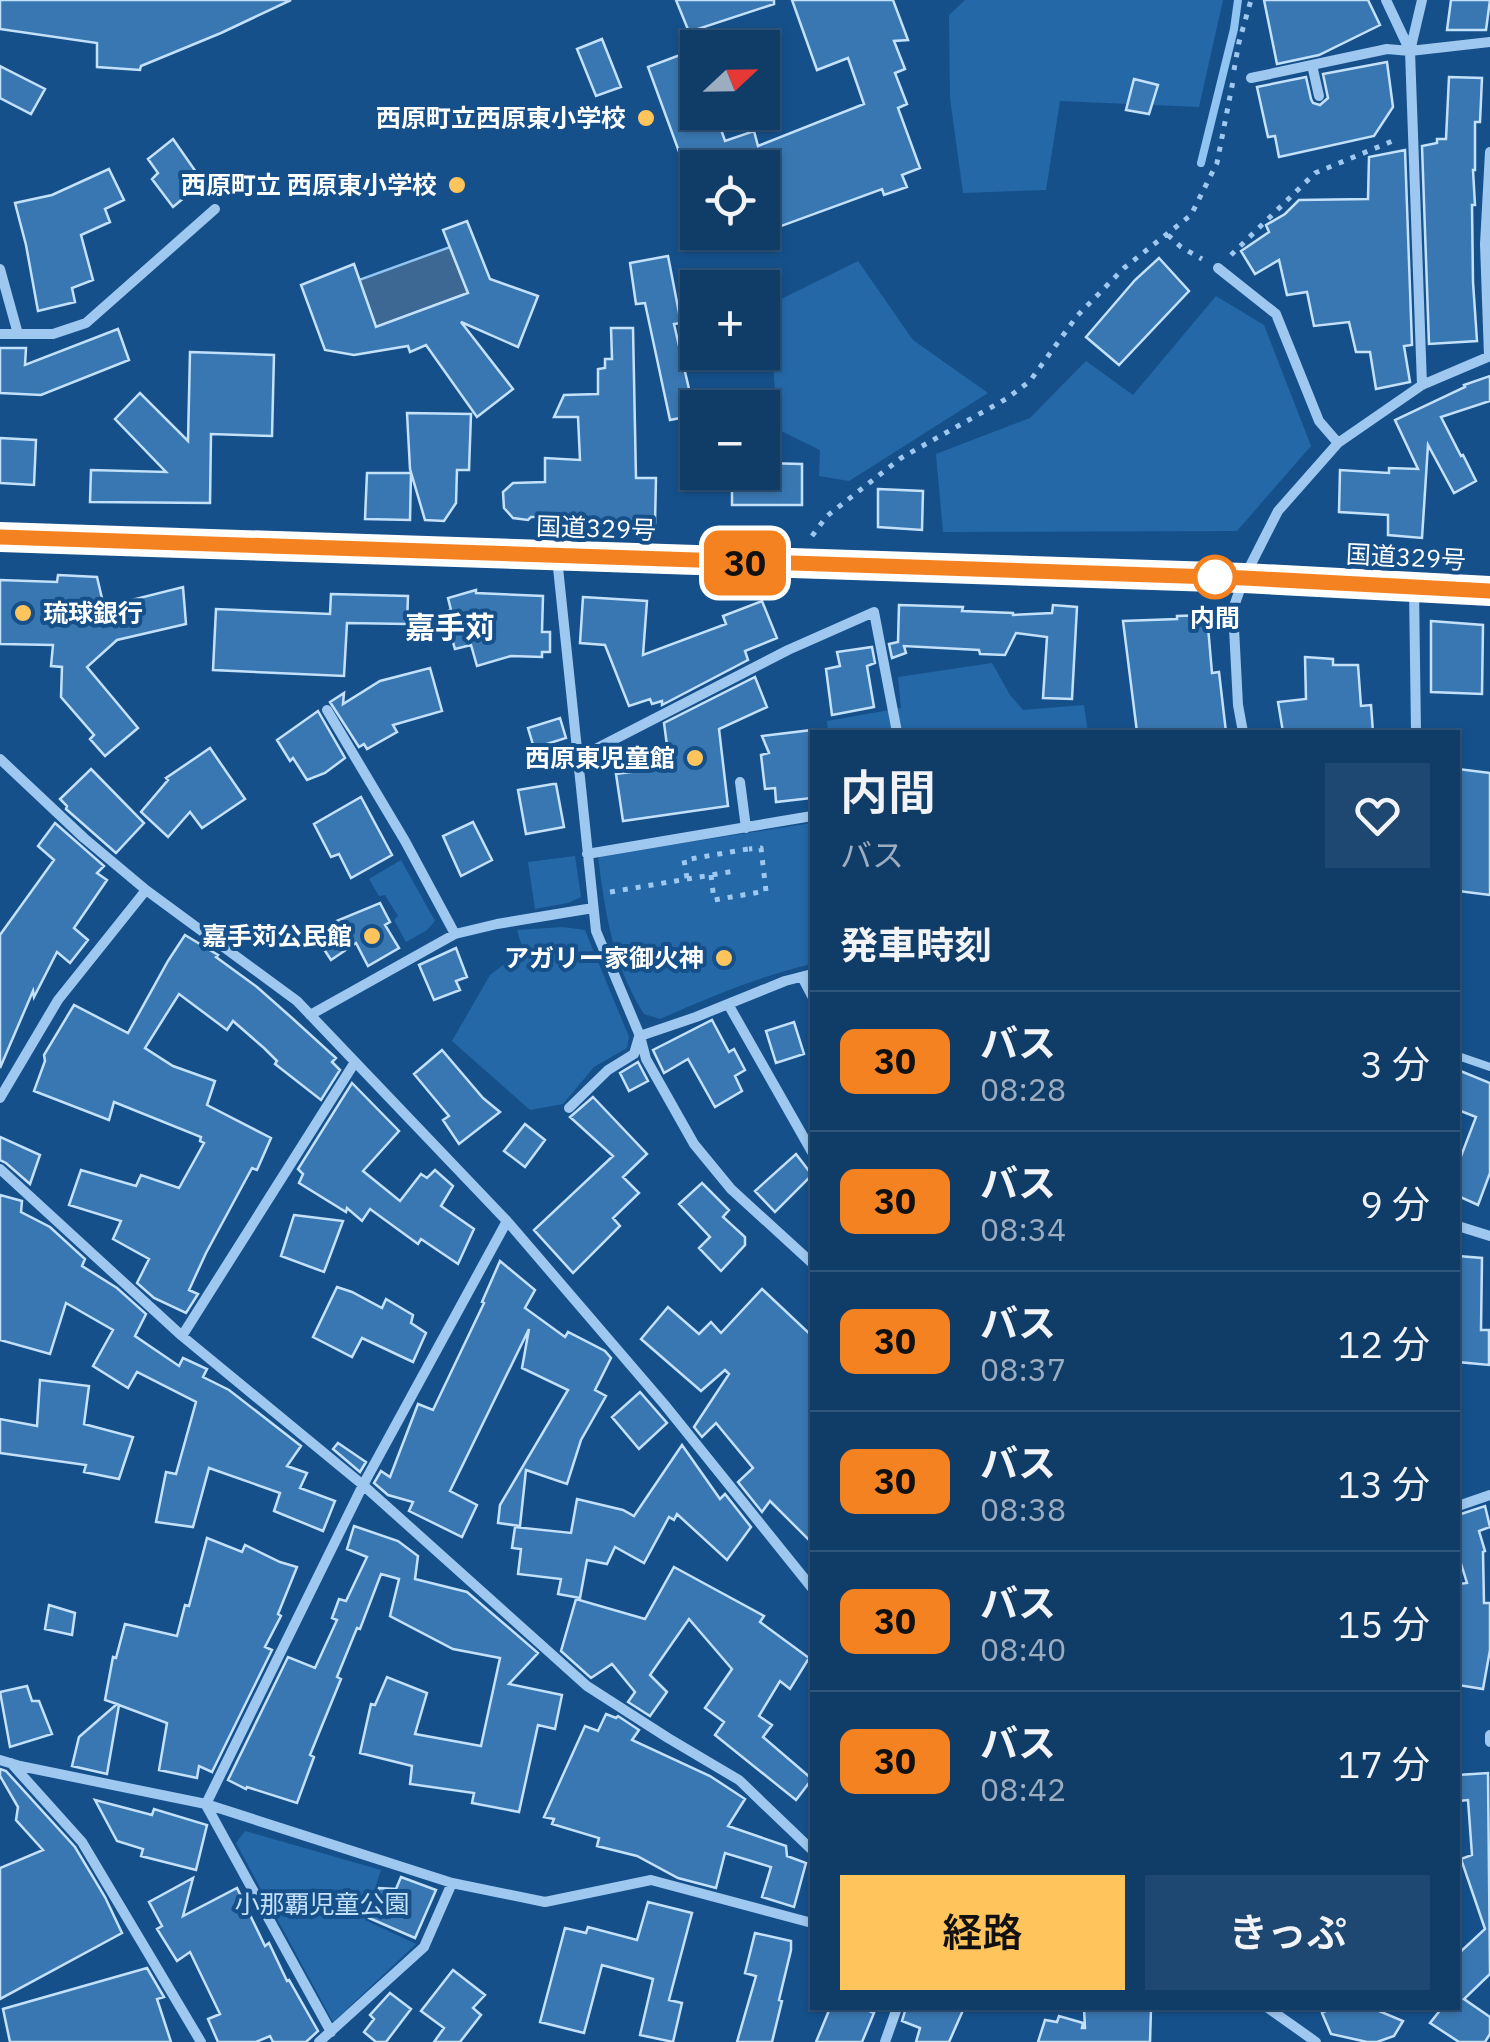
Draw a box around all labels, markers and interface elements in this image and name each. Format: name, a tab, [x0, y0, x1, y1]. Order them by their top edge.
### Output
north arrow	[680, 30, 780, 130]
map controls	[680, 30, 780, 490]
place label: 西原町立西原東小学校	[376, 101, 626, 134]
marker: 西原町立西原東小学校	[635, 107, 657, 129]
button: locate	[680, 150, 780, 250]
place label: 西原町立 西原東小学校	[181, 168, 437, 201]
marker: 西原町立 西原東小学校	[446, 174, 468, 196]
button: +	[680, 270, 780, 370]
button: −	[680, 390, 780, 490]
street label: 国道329号	[535, 509, 657, 546]
line badge: 30	[700, 530, 790, 596]
street label: 国道329号	[1345, 537, 1467, 576]
text: 30	[724, 540, 766, 586]
marker: 内間	[1194, 556, 1236, 598]
place label: 琉球銀行	[43, 596, 143, 629]
place label: 内間	[1190, 601, 1240, 634]
marker: 琉球銀行	[12, 602, 34, 624]
district label: 嘉手苅	[405, 607, 495, 646]
place label: 西原東児童館	[525, 741, 675, 774]
marker: 西原東児童館	[684, 747, 706, 769]
text: 内間	[840, 761, 936, 823]
button: heart	[1325, 763, 1430, 868]
text: バス	[840, 834, 904, 876]
place label: 嘉手苅公民館	[202, 919, 352, 952]
text: 発車時刻	[840, 920, 992, 969]
marker: 嘉手苅公民館	[361, 925, 383, 947]
place label: アガリー家御火神	[504, 941, 704, 974]
marker: アガリー家御火神	[713, 947, 735, 969]
text: バス	[980, 1018, 1056, 1067]
text: 30	[874, 1038, 916, 1084]
text: 3 分	[1360, 1039, 1430, 1088]
text: 08:28	[980, 1068, 1066, 1110]
text: バス	[980, 1158, 1056, 1207]
text: 30	[874, 1178, 916, 1224]
text: 9 分	[1360, 1179, 1430, 1228]
text: 08:34	[980, 1208, 1066, 1250]
text: バス	[980, 1298, 1056, 1347]
text: 30	[874, 1318, 916, 1364]
text: 12 分	[1337, 1319, 1430, 1368]
text: 08:37	[980, 1348, 1066, 1390]
text: バス	[980, 1438, 1056, 1487]
text: 30	[874, 1458, 916, 1504]
text: 13 分	[1337, 1459, 1430, 1508]
text: 08:38	[980, 1488, 1066, 1530]
text: バス	[980, 1578, 1056, 1627]
text: 30	[874, 1598, 916, 1644]
text: 15 分	[1337, 1599, 1430, 1648]
text: 08:40	[980, 1628, 1066, 1670]
text: バス	[980, 1718, 1056, 1767]
text: 30	[874, 1738, 916, 1784]
text: 17 分	[1337, 1739, 1430, 1788]
text: 08:42	[980, 1768, 1066, 1810]
button: 経路	[840, 1875, 1125, 1990]
button: きっぷ	[1145, 1875, 1430, 1990]
park label: 小那覇児童公園	[234, 1887, 410, 1920]

